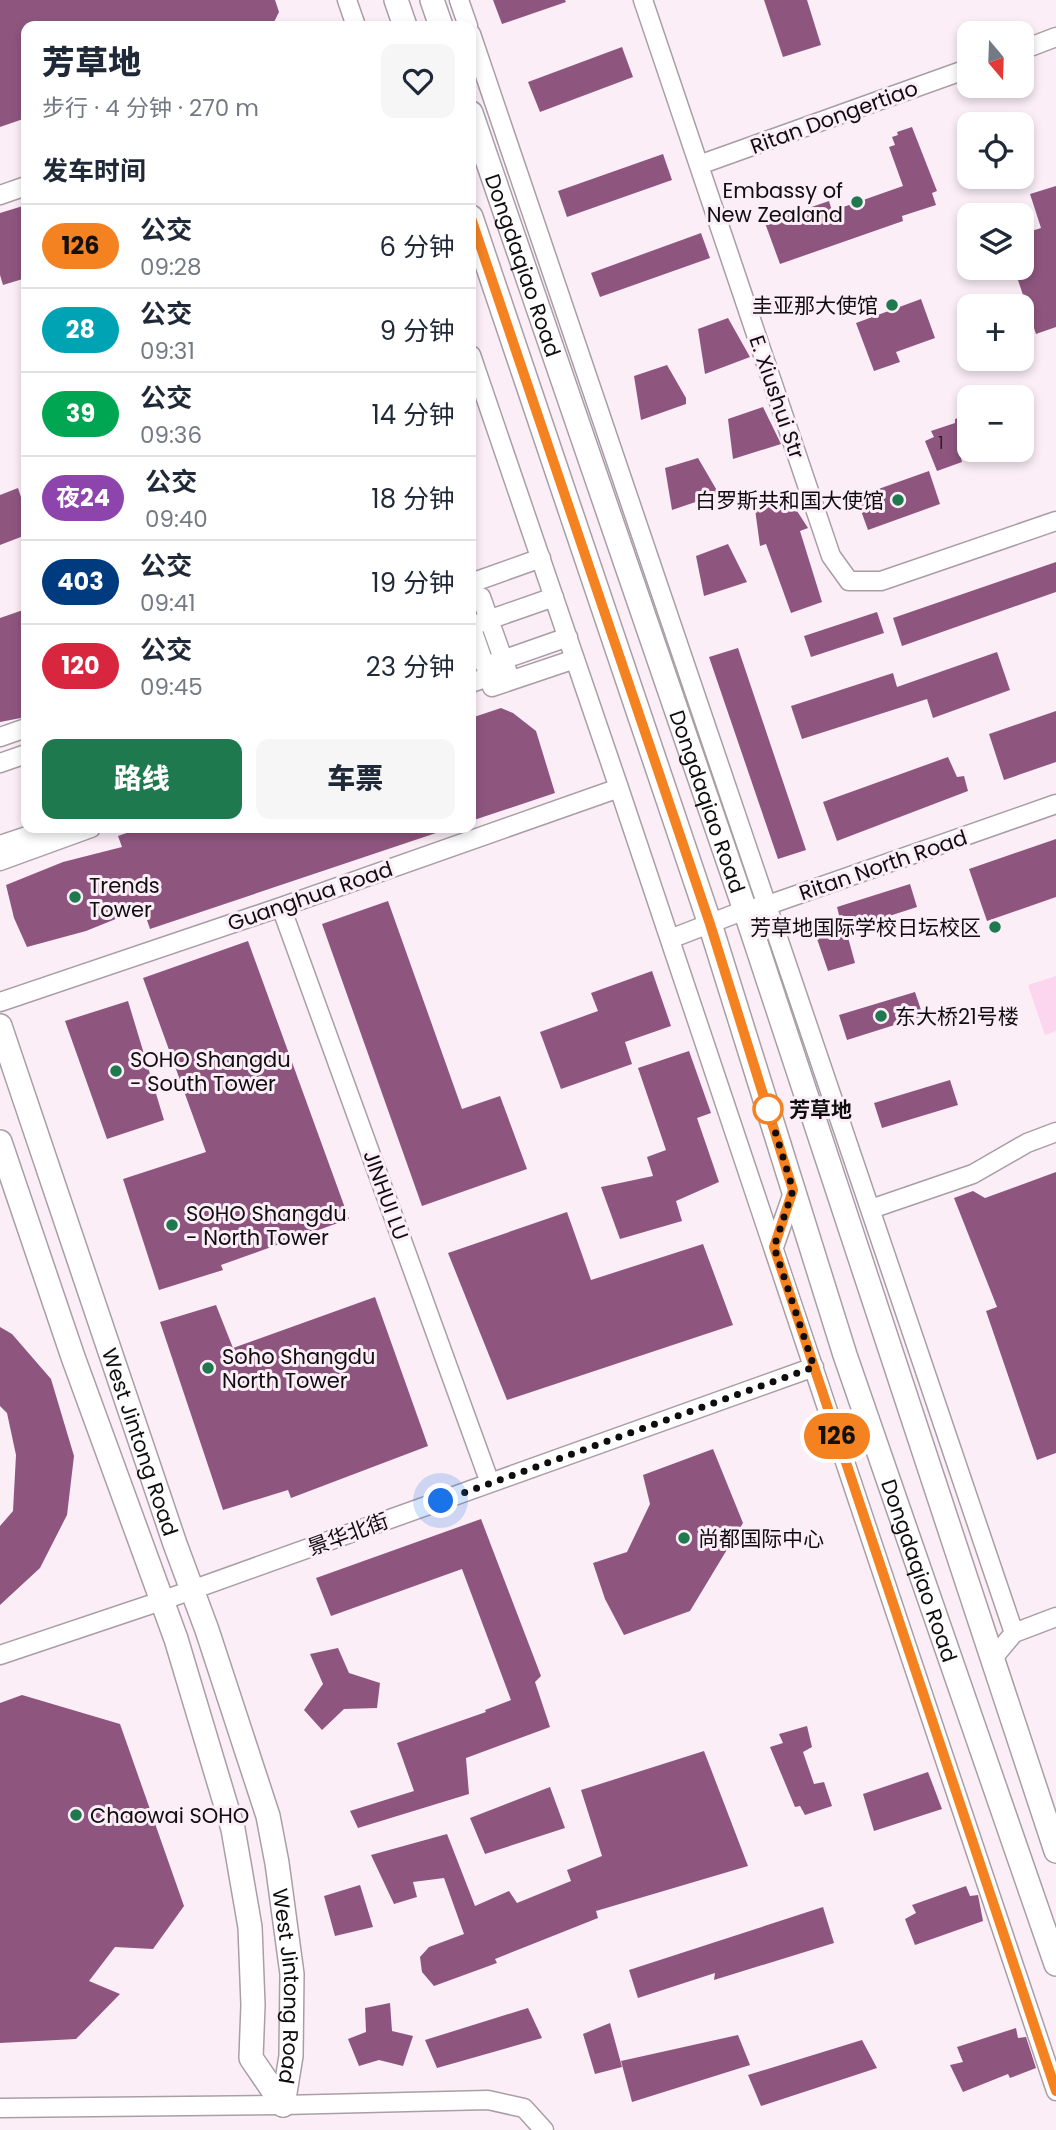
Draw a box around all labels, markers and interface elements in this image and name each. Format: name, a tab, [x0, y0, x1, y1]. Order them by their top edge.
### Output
north arrow	[957, 21, 1034, 98]
map controls	[957, 21, 1034, 462]
text: 芳草地	[42, 39, 141, 86]
button: heart	[381, 44, 455, 118]
street label: Ritan Dongertiao	[746, 73, 922, 161]
text: 步行 · 4 分钟 · 270 m	[42, 92, 259, 124]
button: locate	[957, 112, 1034, 189]
text: 发车时间	[42, 153, 146, 189]
street label: Dongdaqiao Road	[478, 170, 568, 361]
place label: Embassy of New Zealand	[707, 176, 843, 229]
marker: Embassy of New Zealand	[849, 194, 865, 210]
button: layers	[957, 203, 1034, 280]
text: 公交	[140, 212, 192, 248]
text: 126	[61, 229, 100, 262]
text: 6 分钟	[380, 229, 455, 265]
text: 09:28	[140, 251, 202, 283]
place label: 圭亚那大使馆	[752, 291, 878, 320]
button: +	[957, 294, 1034, 371]
text: 公交	[140, 296, 192, 332]
marker: 圭亚那大使馆	[884, 297, 900, 313]
text: 28	[66, 313, 95, 346]
text: 9 分钟	[380, 313, 455, 349]
street label: E. Xiushui Str	[742, 331, 812, 463]
text: 09:31	[140, 335, 195, 367]
text: 公交	[140, 380, 192, 416]
button: −	[957, 385, 1034, 462]
text: 39	[66, 397, 95, 430]
text: 14 分钟	[371, 397, 455, 433]
text: 09:36	[140, 419, 202, 451]
house number: 1	[938, 430, 944, 455]
text: 公交	[145, 464, 197, 500]
text: 夜24	[56, 481, 110, 514]
text: 18 分钟	[371, 481, 455, 517]
place label: 白罗斯共和国大使馆	[695, 486, 884, 515]
marker: 白罗斯共和国大使馆	[890, 492, 906, 508]
text: 09:40	[145, 503, 208, 535]
text: 公交	[140, 548, 192, 584]
text: 403	[57, 565, 104, 598]
text: 19 分钟	[371, 565, 455, 601]
text: 09:41	[140, 587, 196, 619]
text: 公交	[140, 632, 192, 668]
text: 120	[61, 649, 100, 682]
text: 23 分钟	[366, 649, 455, 685]
text: 09:45	[140, 671, 203, 703]
street label: Dongdaqiao Road	[663, 706, 753, 897]
button: 路线	[42, 739, 242, 819]
button: 车票	[256, 739, 455, 819]
street label: Ritan North Road	[795, 823, 971, 907]
street label: Guanghua Road	[224, 854, 396, 938]
place label: Trends Tower	[89, 871, 160, 924]
marker: Trends Tower	[67, 889, 83, 905]
place label: 芳草地国际学校日坛校区	[750, 913, 981, 942]
marker: 芳草地国际学校日坛校区	[987, 919, 1003, 935]
place label: 东大桥21号楼	[895, 1002, 1019, 1031]
marker: 东大桥21号楼	[873, 1008, 889, 1024]
place label: SOHO Shangdu - South Tower	[130, 1045, 291, 1098]
marker: SOHO Shangdu - South Tower	[108, 1063, 124, 1079]
marker: 芳草地	[753, 1094, 783, 1124]
place label: 芳草地	[789, 1095, 852, 1124]
street label: JINHUI LU	[356, 1146, 416, 1244]
place label: SOHO Shangdu - North Tower	[186, 1199, 347, 1252]
marker: SOHO Shangdu - North Tower	[164, 1217, 180, 1233]
place label: Soho Shangdu North Tower	[222, 1342, 376, 1395]
street label: West Jintong Road	[95, 1344, 186, 1540]
marker: Soho Shangdu North Tower	[200, 1360, 216, 1376]
line badge: 126	[797, 1413, 877, 1459]
text: 126	[818, 1419, 856, 1452]
street label: Dongdaqiao Road	[875, 1475, 965, 1666]
your location	[423, 1483, 458, 1518]
street label: 景华北街	[304, 1506, 392, 1562]
place label: 尚都国际中心	[698, 1524, 824, 1553]
marker: 尚都国际中心	[676, 1530, 692, 1546]
place label: Chaowai SOHO	[90, 1801, 249, 1830]
marker: Chaowai SOHO	[68, 1807, 84, 1823]
street label: West Jintong Road	[266, 1886, 307, 2086]

